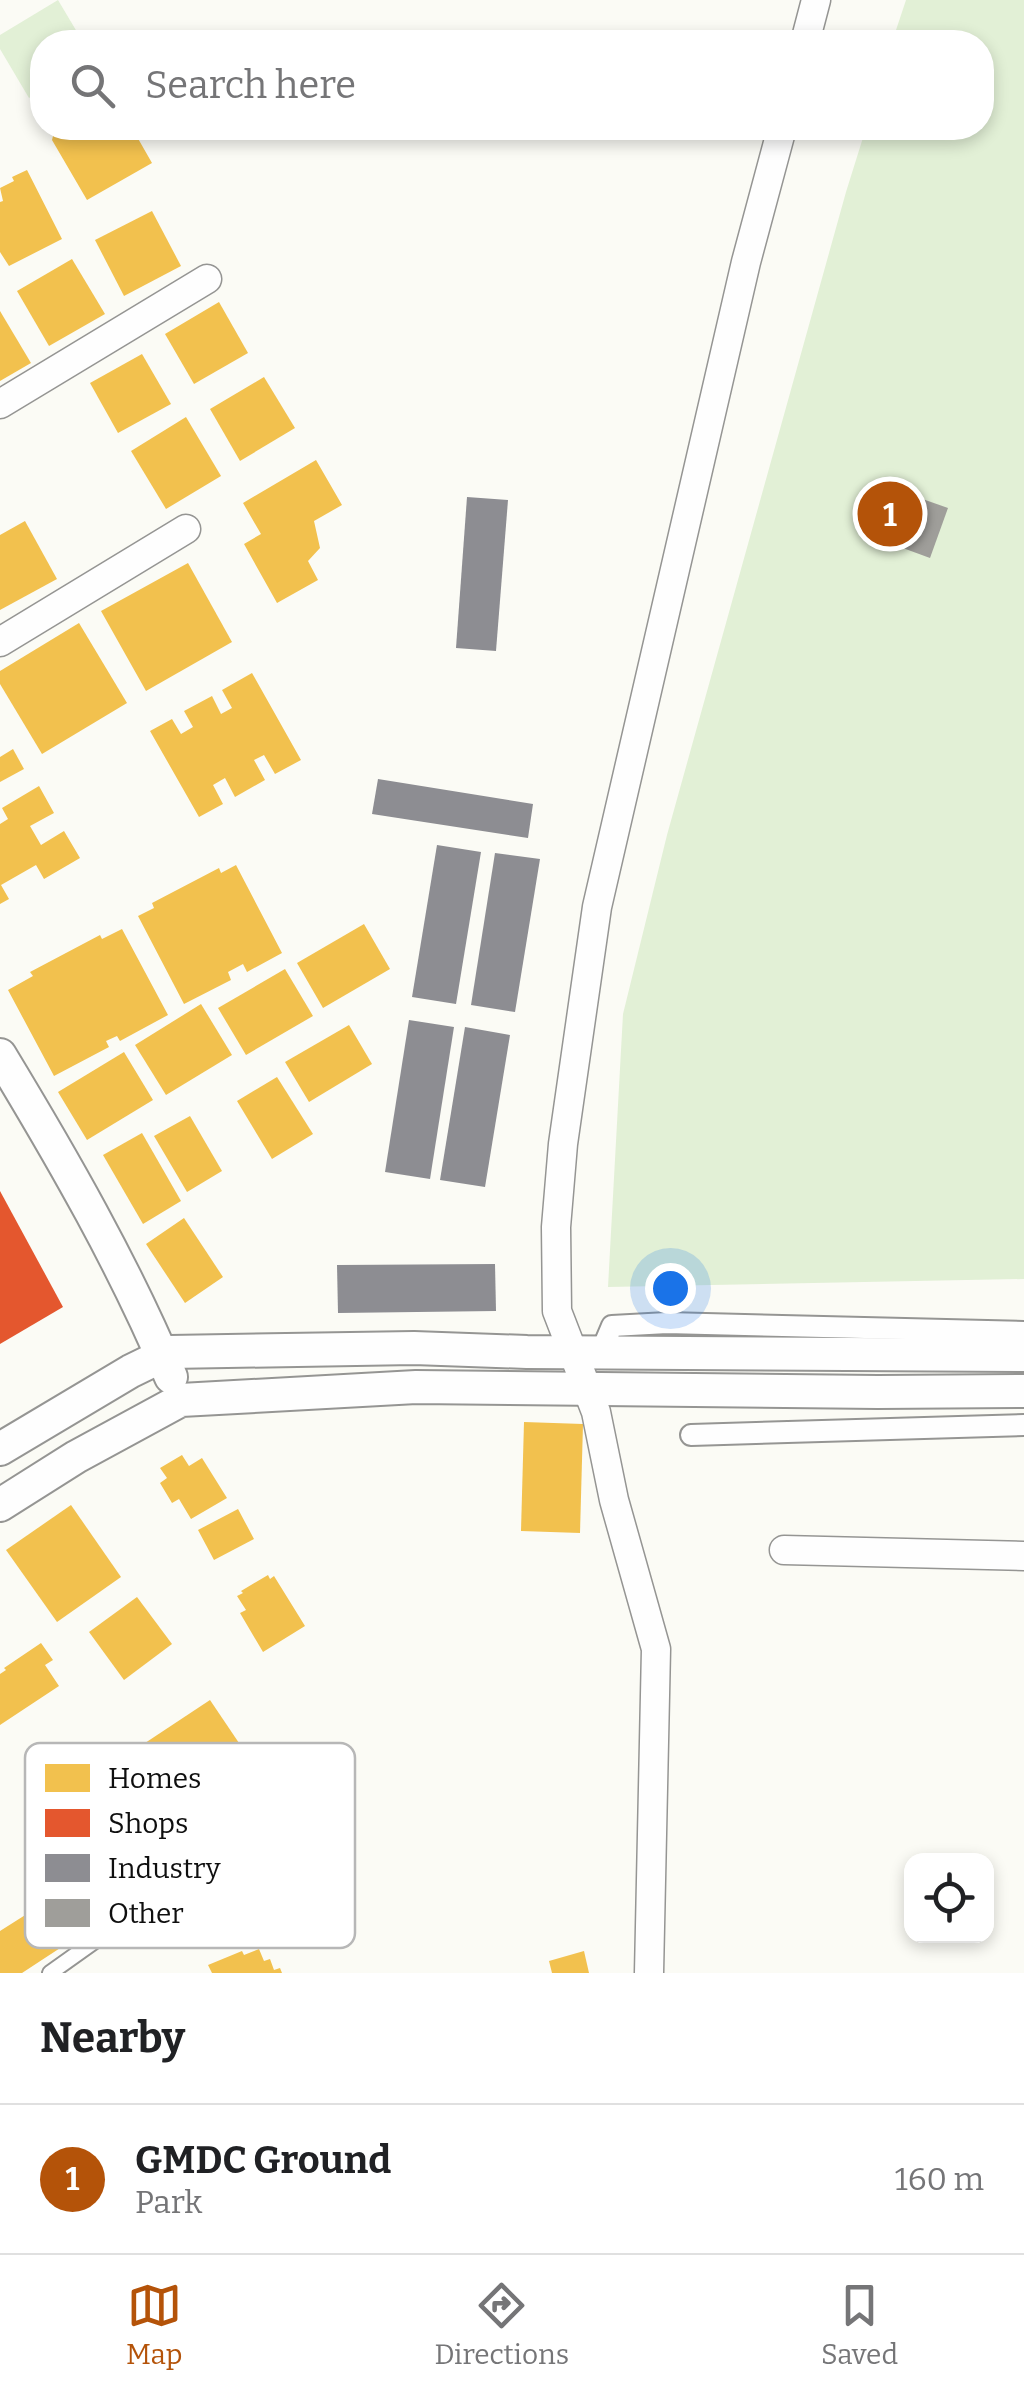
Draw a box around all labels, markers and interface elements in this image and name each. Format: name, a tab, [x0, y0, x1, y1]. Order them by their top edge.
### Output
search box	[30, 30, 994, 140]
icon: search	[65, 58, 120, 113]
text: Search here	[145, 62, 356, 108]
pin: 1	[858, 476, 922, 552]
your location	[645, 1263, 696, 1314]
legend	[25, 1743, 355, 1948]
text: Homes	[108, 1762, 201, 1795]
text: Shops	[108, 1807, 188, 1840]
text: Industry	[108, 1852, 221, 1885]
map controls	[904, 1853, 994, 1943]
button: locate	[904, 1853, 994, 1943]
text: Other	[108, 1897, 184, 1930]
text: Nearby	[40, 2013, 185, 2063]
text: GMDC Ground	[135, 2137, 391, 2183]
text: 1	[66, 2160, 79, 2198]
text: 160 m	[895, 2160, 984, 2198]
text: Park	[135, 2183, 202, 2221]
tab: Map	[126, 2278, 182, 2371]
tab: Directions	[434, 2278, 569, 2371]
tab: Saved	[821, 2278, 898, 2371]

